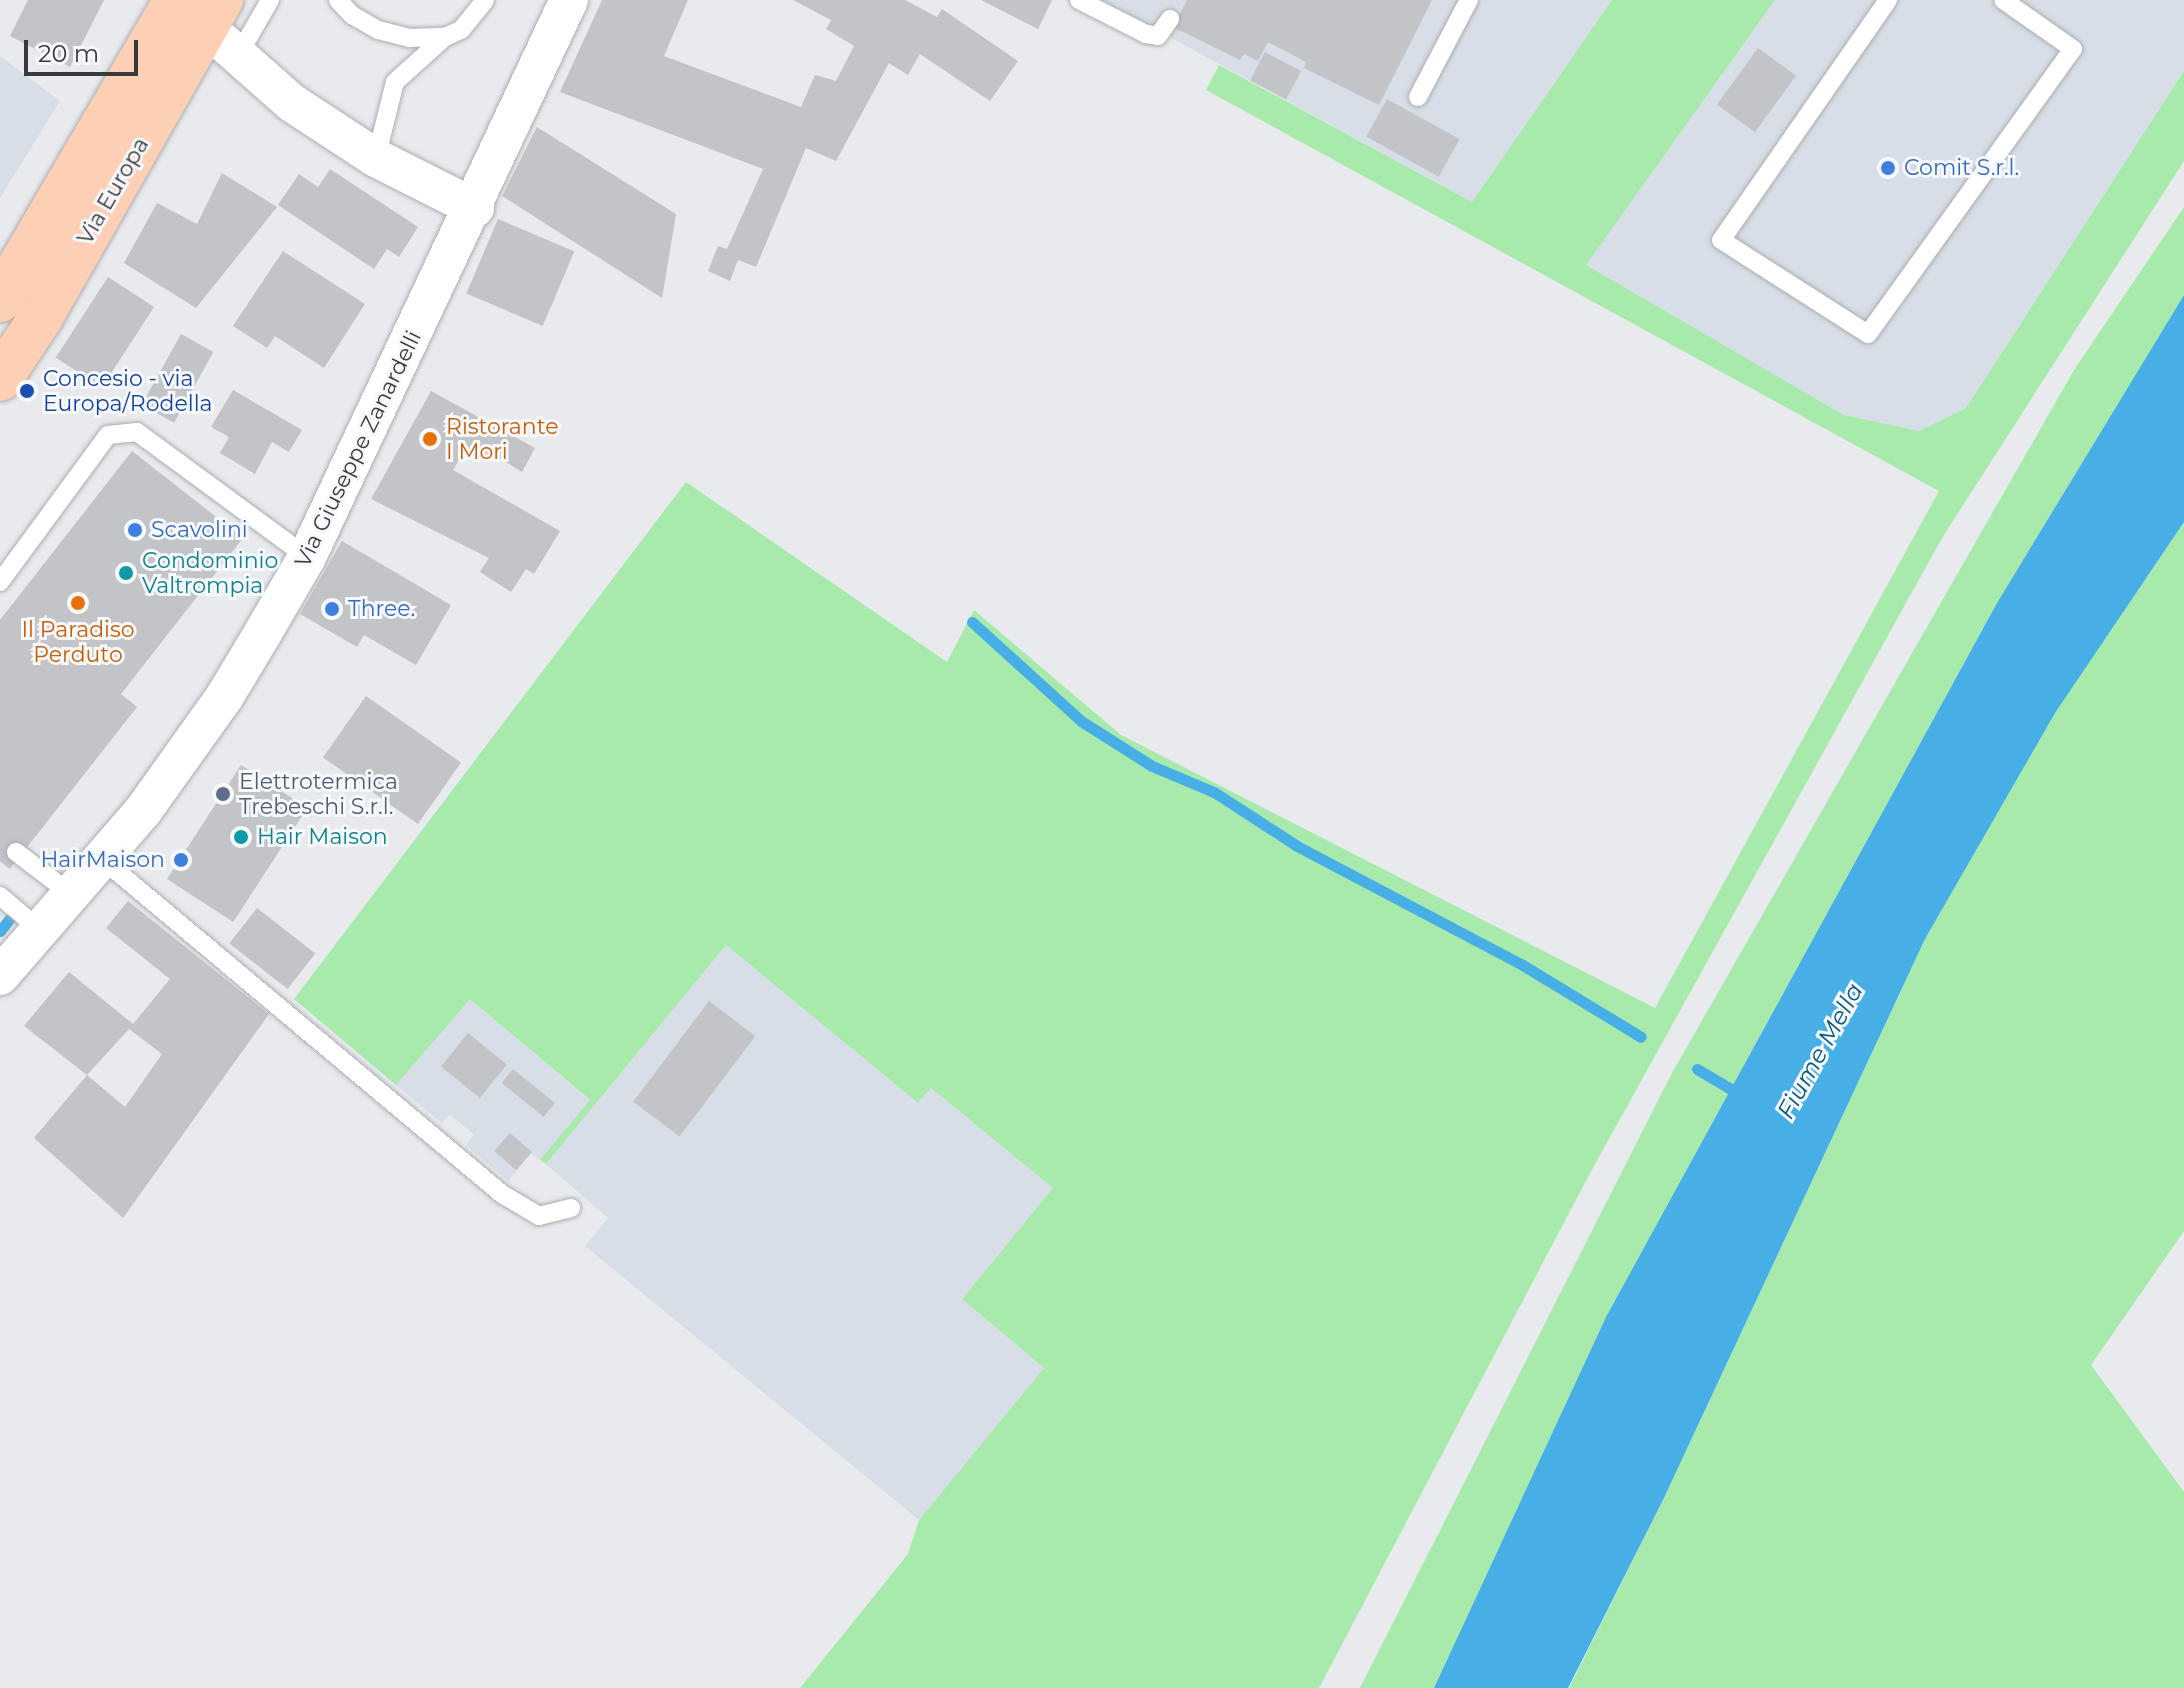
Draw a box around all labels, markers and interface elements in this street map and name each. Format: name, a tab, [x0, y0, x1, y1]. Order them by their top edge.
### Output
scale bar	[28, 24, 142, 74]
text: 20 m	[38, 39, 99, 68]
street label: Via Europa	[72, 133, 154, 249]
place label: Comit S.r.l.	[1904, 155, 2019, 181]
marker: Comit S.r.l.	[1879, 159, 1897, 177]
street label: Via Giuseppe Zanardelli	[289, 326, 427, 572]
place label: Concesio - via Europa/Rodella	[43, 365, 213, 416]
marker: Concesio - via Europa/Rodella	[18, 382, 36, 400]
place label: Ristorante I Mori	[446, 413, 558, 464]
marker: Ristorante I Mori	[421, 430, 439, 448]
place label: Scavolini	[151, 517, 248, 543]
marker: Scavolini	[126, 521, 144, 539]
place label: Condominio Valtrompia	[142, 547, 278, 598]
marker: Condominio Valtrompia	[117, 564, 135, 582]
marker: Il Paradiso Perduto	[69, 594, 87, 612]
place label: Three.	[348, 596, 415, 622]
marker: Three.	[323, 600, 341, 618]
place label: Il Paradiso Perduto	[21, 616, 135, 668]
place label: Elettrotermica Trebeschi S.r.l.	[239, 768, 398, 820]
marker: Elettrotermica Trebeschi S.r.l.	[214, 785, 232, 803]
place label: Hair Maison	[257, 824, 388, 850]
marker: Hair Maison	[232, 828, 250, 846]
place label: HairMaison	[40, 847, 165, 873]
marker: HairMaison	[172, 851, 190, 869]
water label: Fiume Mella	[1771, 978, 1869, 1124]

